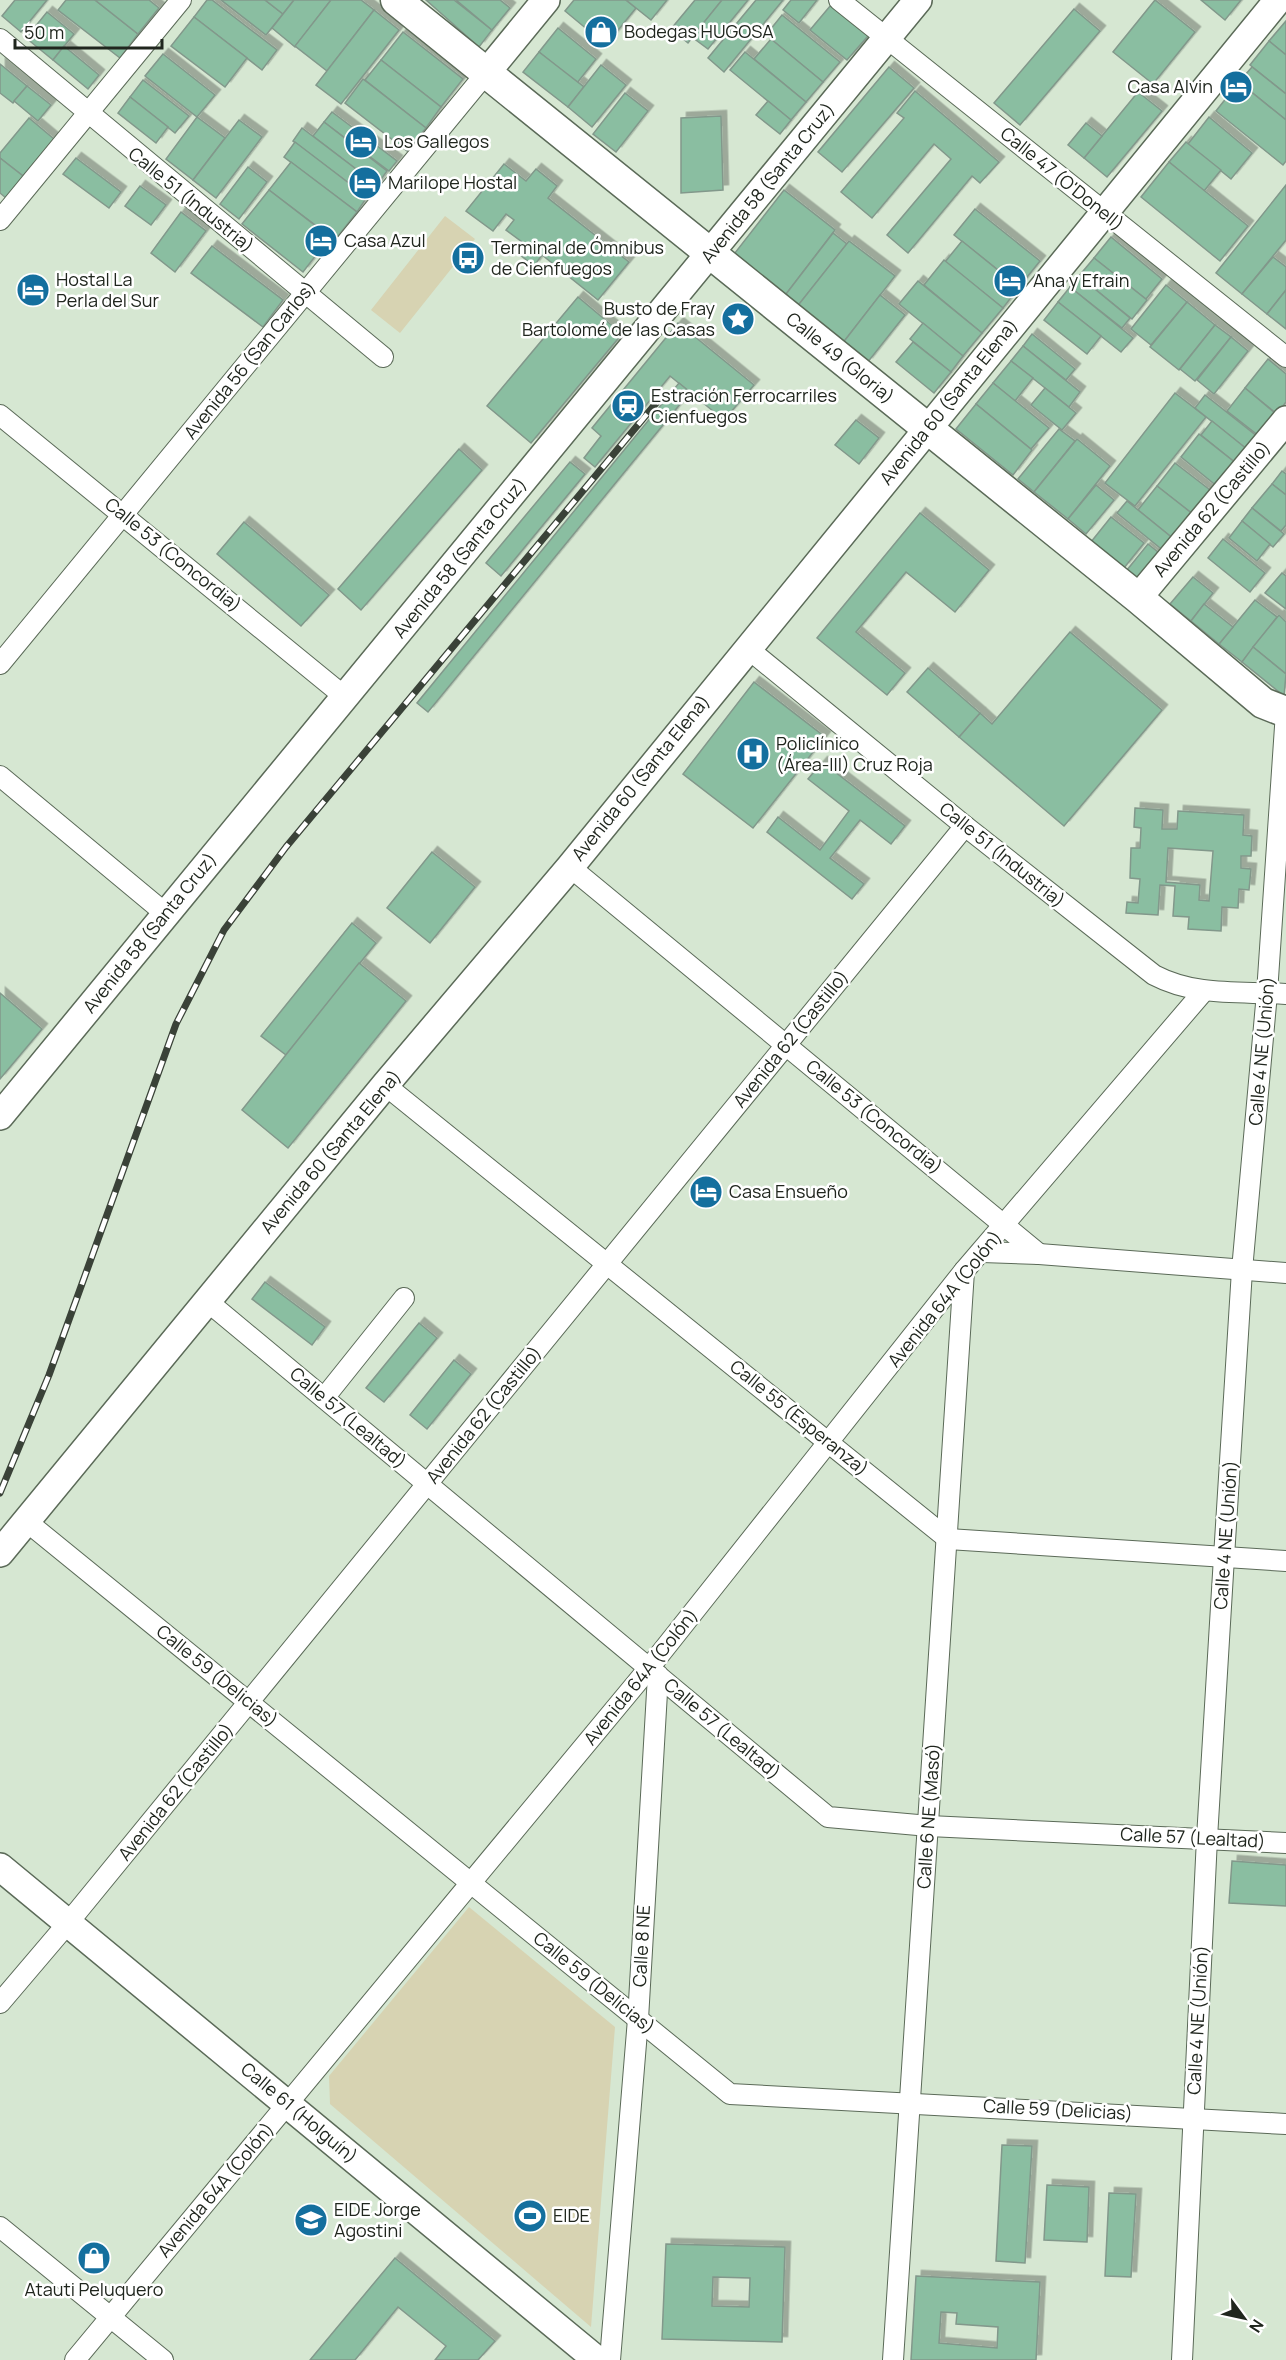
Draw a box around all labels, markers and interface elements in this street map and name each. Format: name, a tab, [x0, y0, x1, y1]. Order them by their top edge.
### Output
scale bar	[15, 12, 162, 50]
shop icon: Bodegas HUGOSA	[583, 14, 619, 50]
place label: Bodegas HUGOSA	[624, 19, 774, 43]
text: 50 m	[24, 20, 64, 44]
hotel icon: Casa Alvin	[1218, 69, 1254, 105]
place label: Casa Alvin	[1127, 74, 1213, 98]
street label: Avenida 58 (Santa Cruz)	[695, 97, 840, 268]
street label: Calle 47 (O'Donell)	[996, 121, 1129, 235]
hotel icon: Los Gallegos	[343, 124, 379, 160]
place label: Los Gallegos	[384, 129, 489, 153]
street label: Calle 51 (Industria)	[124, 141, 259, 257]
hotel icon: Marilope Hostal	[347, 165, 383, 201]
place label: Marilope Hostal	[388, 170, 517, 194]
hotel icon: Casa Azul	[303, 223, 339, 259]
place label: Casa Azul	[344, 228, 426, 252]
place label: Terminal de Ómnibus de Cienfuegos	[491, 235, 664, 280]
bus stop icon: Terminal de Ómnibus de Cienfuegos	[450, 240, 486, 276]
hotel icon: Ana y Efrain	[992, 263, 1028, 299]
place label: Hostal La Perla del Sur	[56, 267, 159, 312]
place label: Ana y Efrain	[1033, 268, 1129, 292]
hotel icon: Hostal La Perla del Sur	[15, 272, 51, 308]
street label: Avenida 56 (San Carlos)	[178, 275, 321, 444]
place label: Busto de Fray Bartolomé de las Casas	[522, 296, 715, 341]
place icon: Busto de Fray Bartolomé de las Casas	[720, 301, 756, 337]
street label: Calle 49 (Gloria)	[781, 306, 900, 408]
street label: Avenida 60 (Santa Elena)	[874, 313, 1023, 489]
place label: Estración Ferrocarriles Cienfuegos	[651, 383, 837, 428]
station icon: Estración Ferrocarriles Cienfuegos	[610, 388, 646, 424]
street label: Avenida 62 (Castillo)	[1147, 435, 1275, 581]
street label: Avenida 58 (Santa Cruz)	[387, 472, 532, 643]
street label: Calle 53 (Concordia)	[100, 492, 247, 617]
street label: Avenida 60 (Santa Elena)	[566, 689, 715, 865]
place label: Policlínico (Área-III) Cruz Roja	[776, 731, 933, 776]
hospital icon: Policlínico (Área-III) Cruz Roja	[735, 736, 771, 772]
street label: Calle 51 (Industria)	[935, 796, 1070, 912]
street label: Avenida 58 (Santa Cruz)	[77, 847, 222, 1018]
street label: Avenida 62 (Castillo)	[727, 965, 853, 1112]
street label: Calle 4 NE (Unión)	[1243, 975, 1279, 1127]
street label: Calle 53 (Concordia)	[801, 1054, 948, 1179]
street label: Avenida 60 (Santa Elena)	[255, 1064, 406, 1238]
hotel icon: Casa Ensueño	[688, 1174, 724, 1210]
place label: Casa Ensueño	[729, 1179, 848, 1203]
street label: Avenida 64A (Colón)	[882, 1225, 1007, 1372]
street label: Avenida 62 (Castillo)	[420, 1341, 546, 1488]
street label: Calle 55 (Esperanza)	[725, 1354, 874, 1481]
street label: Calle 57 (Lealtad)	[285, 1361, 412, 1473]
street label: Calle 4 NE (Unión)	[1208, 1459, 1242, 1610]
street label: Avenida 64A (Colón)	[578, 1603, 703, 1750]
street label: Calle 59 (Delicias)	[152, 1619, 283, 1732]
street label: Calle 57 (Lealtad)	[659, 1672, 786, 1784]
street label: Avenida 62 (Castillo)	[112, 1718, 238, 1865]
street label: Calle 6 NE (Masó)	[911, 1742, 945, 1890]
street label: Calle 57 (Lealtad)	[1120, 1821, 1266, 1853]
street label: Calle 8 NE	[627, 1904, 655, 1988]
street label: Calle 59 (Delicias)	[529, 1926, 660, 2039]
street label: Calle 4 NE (Unión)	[1181, 1945, 1213, 2095]
street label: Calle 61 (Holguín)	[236, 2056, 363, 2168]
street label: Calle 59 (Delicias)	[983, 2093, 1133, 2125]
street label: Avenida 64A (Colón)	[152, 2117, 279, 2262]
place label: EIDE Jorge Agostini	[334, 2197, 421, 2242]
sports icon: EIDE	[512, 2198, 548, 2234]
school or university icon: EIDE Jorge Agostini	[293, 2202, 329, 2238]
place label: EIDE	[553, 2203, 590, 2227]
shop icon: Atauti Peluquero	[76, 2240, 112, 2276]
place label: Atauti Peluquero	[24, 2277, 164, 2301]
north arrow	[1214, 2288, 1274, 2348]
text: N	[1244, 2315, 1269, 2337]

